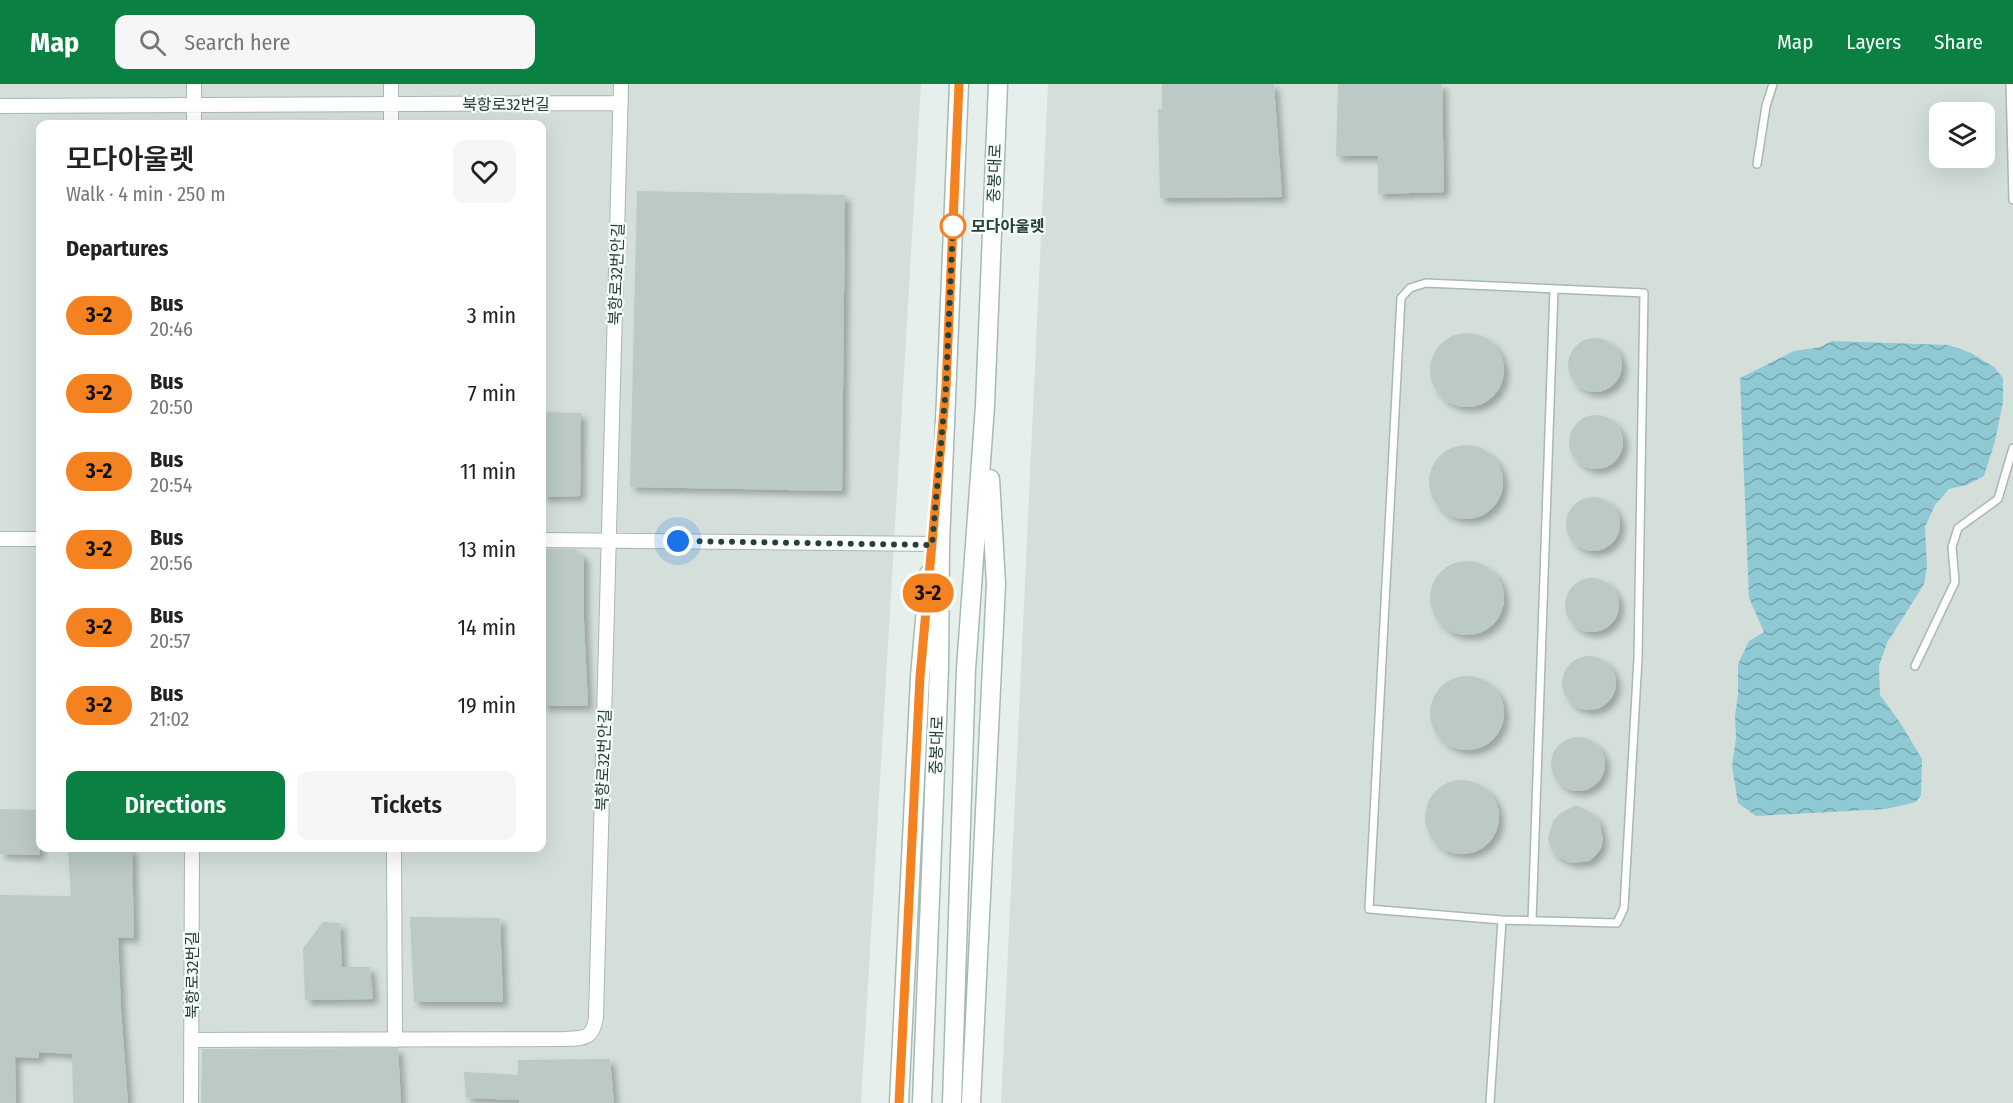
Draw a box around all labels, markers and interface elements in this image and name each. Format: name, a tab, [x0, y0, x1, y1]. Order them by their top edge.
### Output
search box	[115, 15, 535, 69]
text: Map	[30, 26, 79, 59]
icon: search	[136, 26, 169, 59]
text: Search here	[184, 29, 290, 56]
text: Map	[1777, 29, 1813, 55]
text: Layers	[1846, 29, 1901, 55]
text: Share	[1934, 29, 1983, 55]
street label: 북항로32번길	[462, 95, 550, 114]
map controls	[1929, 102, 1995, 168]
button: layers	[1929, 102, 1995, 168]
button: heart	[453, 140, 516, 203]
text: 모다아울렛	[66, 143, 195, 176]
street label: 중봉대로	[984, 143, 1005, 203]
text: Walk · 4 min · 250 m	[66, 182, 226, 206]
marker: 모다아울렛	[940, 213, 966, 239]
place label: 모다아울렛	[971, 217, 1045, 236]
street label: 북항로32번안길	[605, 222, 628, 326]
text: Departures	[66, 235, 168, 262]
text: Bus	[150, 290, 183, 317]
text: 3-2	[86, 302, 112, 328]
text: 3 min	[467, 302, 516, 329]
text: 20:46	[150, 317, 193, 341]
text: Bus	[150, 368, 183, 395]
text: 3-2	[86, 380, 112, 406]
text: 7 min	[468, 380, 516, 407]
text: 20:50	[150, 395, 193, 419]
text: Bus	[150, 446, 183, 473]
text: 3-2	[86, 458, 112, 484]
text: 11 min	[460, 458, 516, 485]
text: 20:54	[150, 473, 192, 497]
text: Bus	[150, 524, 183, 551]
your location	[663, 526, 693, 556]
text: 3-2	[86, 536, 112, 562]
text: 13 min	[458, 536, 516, 563]
text: 20:56	[150, 551, 193, 575]
line badge: 3-2	[894, 574, 962, 612]
text: 3-2	[915, 580, 941, 606]
text: Bus	[150, 602, 183, 629]
text: 3-2	[86, 614, 112, 640]
text: 14 min	[458, 614, 516, 641]
text: 20:57	[150, 629, 190, 653]
text: Bus	[150, 680, 183, 707]
text: 3-2	[86, 692, 112, 718]
text: 19 min	[458, 692, 516, 719]
text: 21:02	[150, 707, 189, 731]
street label: 북항로32번안길	[592, 708, 615, 812]
street label: 중봉대로	[926, 715, 947, 775]
button: Directions	[66, 771, 285, 840]
button: Tickets	[297, 771, 516, 840]
street label: 북항로32번길	[183, 931, 202, 1019]

